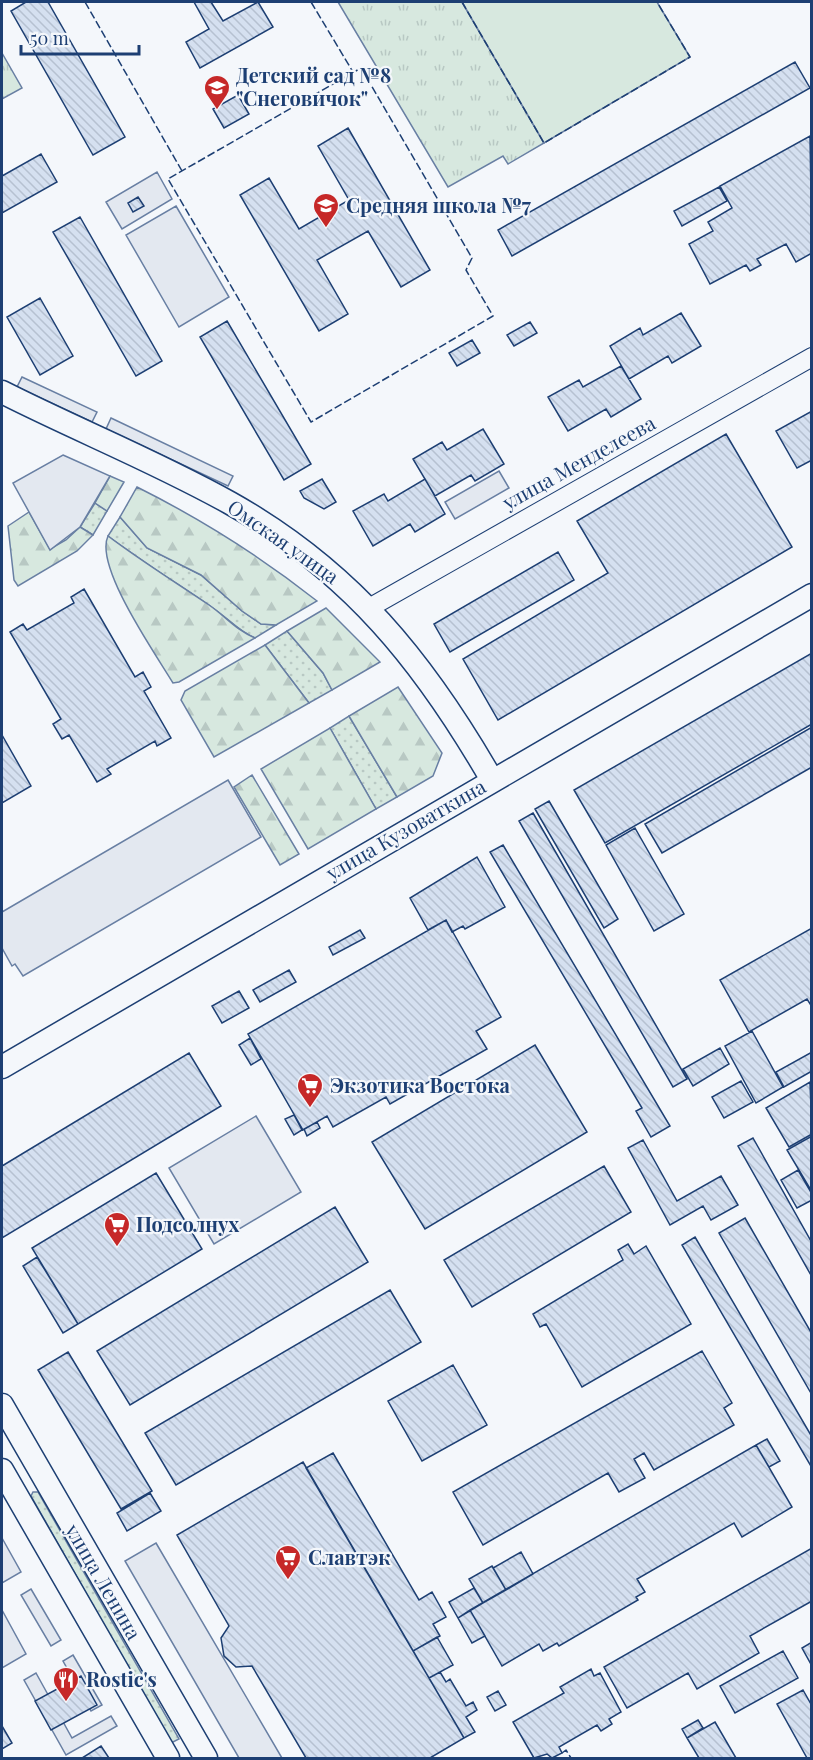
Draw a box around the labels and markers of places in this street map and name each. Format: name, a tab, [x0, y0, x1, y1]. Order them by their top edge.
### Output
place label: Детский сад №8 "Снеговичок"	[236, 61, 391, 111]
school or university icon: Детский сад №8 "Снеговичок"	[202, 73, 232, 111]
school or university icon: Средняя школа №7	[311, 191, 341, 229]
place label: Средняя школа №7	[346, 191, 532, 218]
supermarket icon: Экзотика Востока	[295, 1071, 325, 1109]
place label: Экзотика Востока	[330, 1071, 510, 1098]
supermarket icon: Подсолнух	[102, 1210, 132, 1248]
place label: Подсолнух	[136, 1210, 239, 1237]
supermarket icon: Славтэк	[273, 1543, 303, 1581]
place label: Славтэк	[308, 1543, 391, 1570]
restaurant icon: Rostic's	[51, 1665, 81, 1703]
place label: Rostic's	[86, 1665, 157, 1692]

